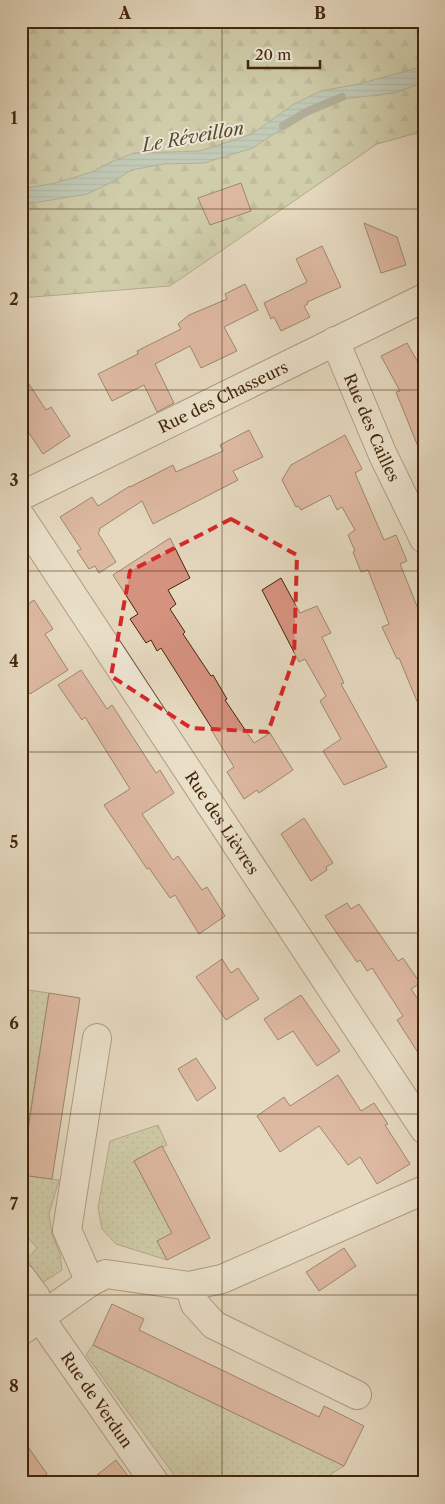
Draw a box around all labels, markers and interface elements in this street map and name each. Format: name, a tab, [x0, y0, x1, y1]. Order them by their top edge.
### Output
text: A	[118, 3, 132, 23]
text: B	[314, 3, 326, 23]
scale bar	[248, 38, 320, 70]
text: 20 m	[255, 45, 291, 64]
text: 1	[10, 108, 18, 128]
water label: Le Réveillon	[138, 117, 246, 157]
text: 2	[9, 289, 19, 309]
street label: Rue des Chasseurs	[155, 356, 291, 437]
street label: Rue des Cailles	[340, 370, 404, 485]
text: 3	[9, 470, 19, 490]
text: 4	[9, 651, 19, 671]
street label: Rue des Lièvres	[181, 767, 264, 878]
text: 5	[10, 832, 19, 852]
text: 6	[9, 1013, 19, 1033]
text: 7	[10, 1194, 19, 1214]
street label: Rue de Verdun	[57, 1348, 137, 1452]
text: 8	[9, 1376, 19, 1396]

